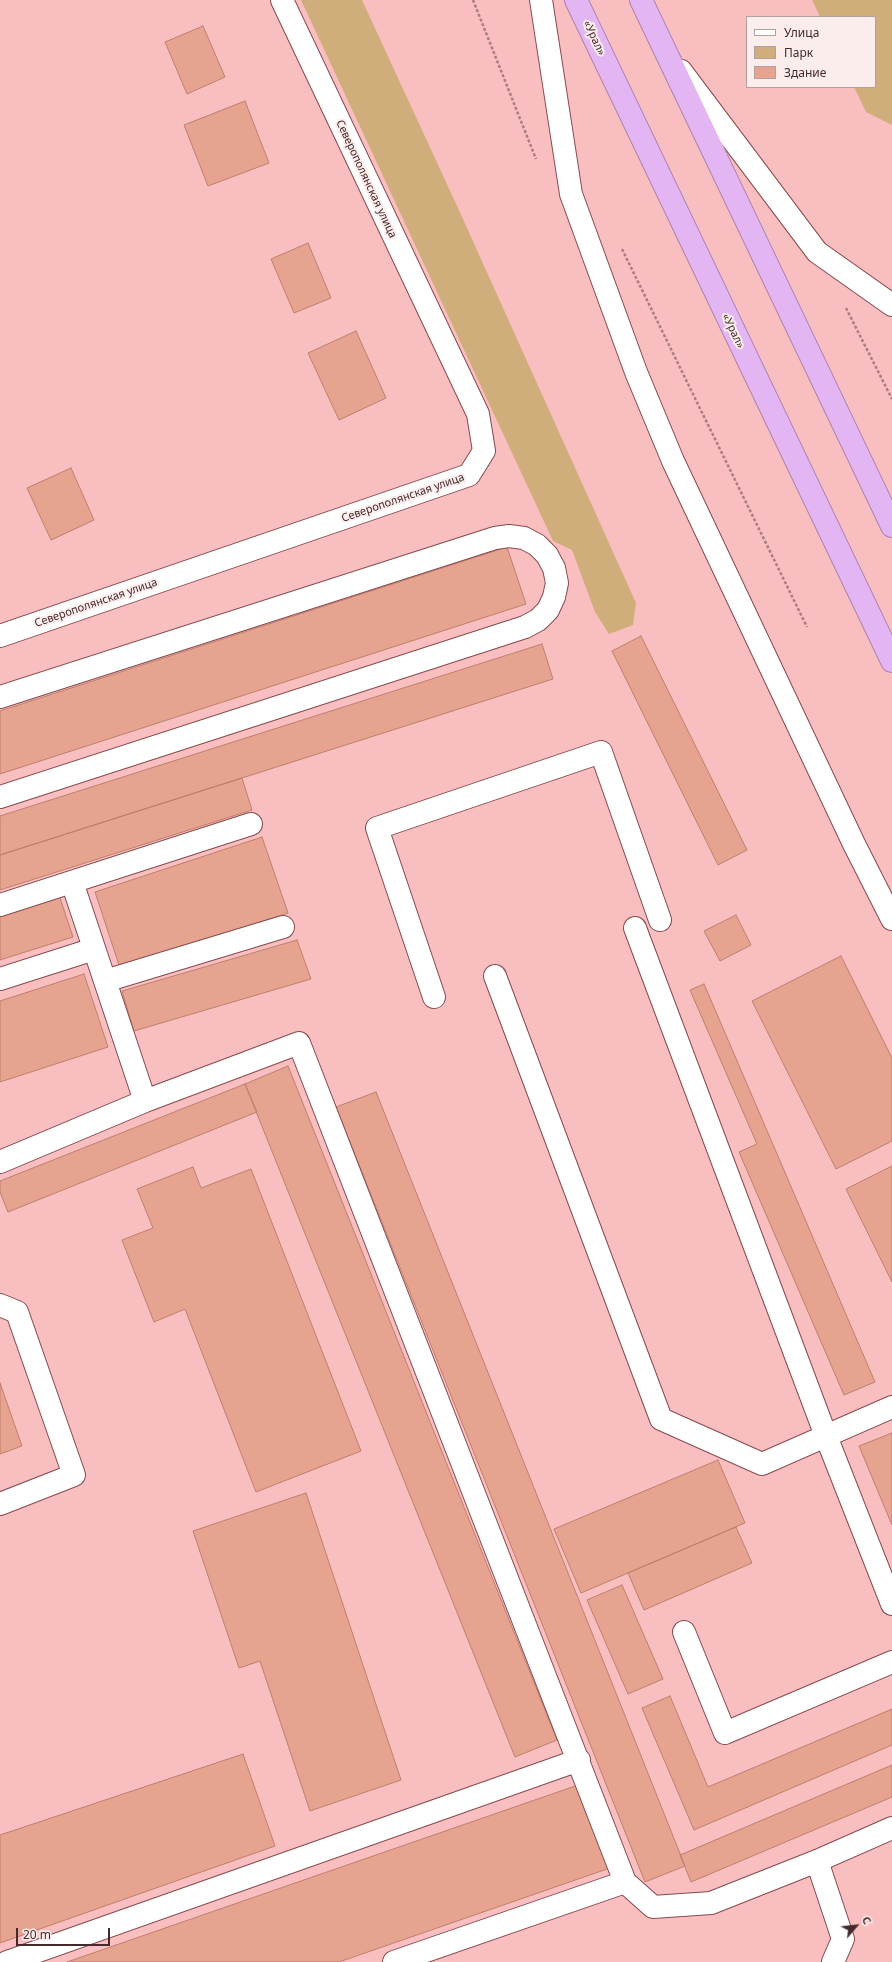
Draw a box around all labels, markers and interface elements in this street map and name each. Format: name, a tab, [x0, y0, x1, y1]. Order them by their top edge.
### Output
legend	[746, 16, 876, 88]
street label: «Урал»	[580, 18, 608, 58]
text: Улица	[784, 24, 819, 41]
text: Парк	[784, 44, 813, 61]
text: Здание	[784, 64, 826, 81]
street label: Северополянская улица	[333, 118, 399, 240]
street label: «Урал»	[719, 311, 747, 351]
street label: Северополянская улица	[340, 471, 466, 525]
street label: Северополянская улица	[33, 576, 159, 630]
north arrow	[836, 1906, 876, 1946]
text: С	[859, 1913, 875, 1927]
scale bar	[18, 1920, 112, 1946]
text: 20 m	[23, 1926, 51, 1943]

